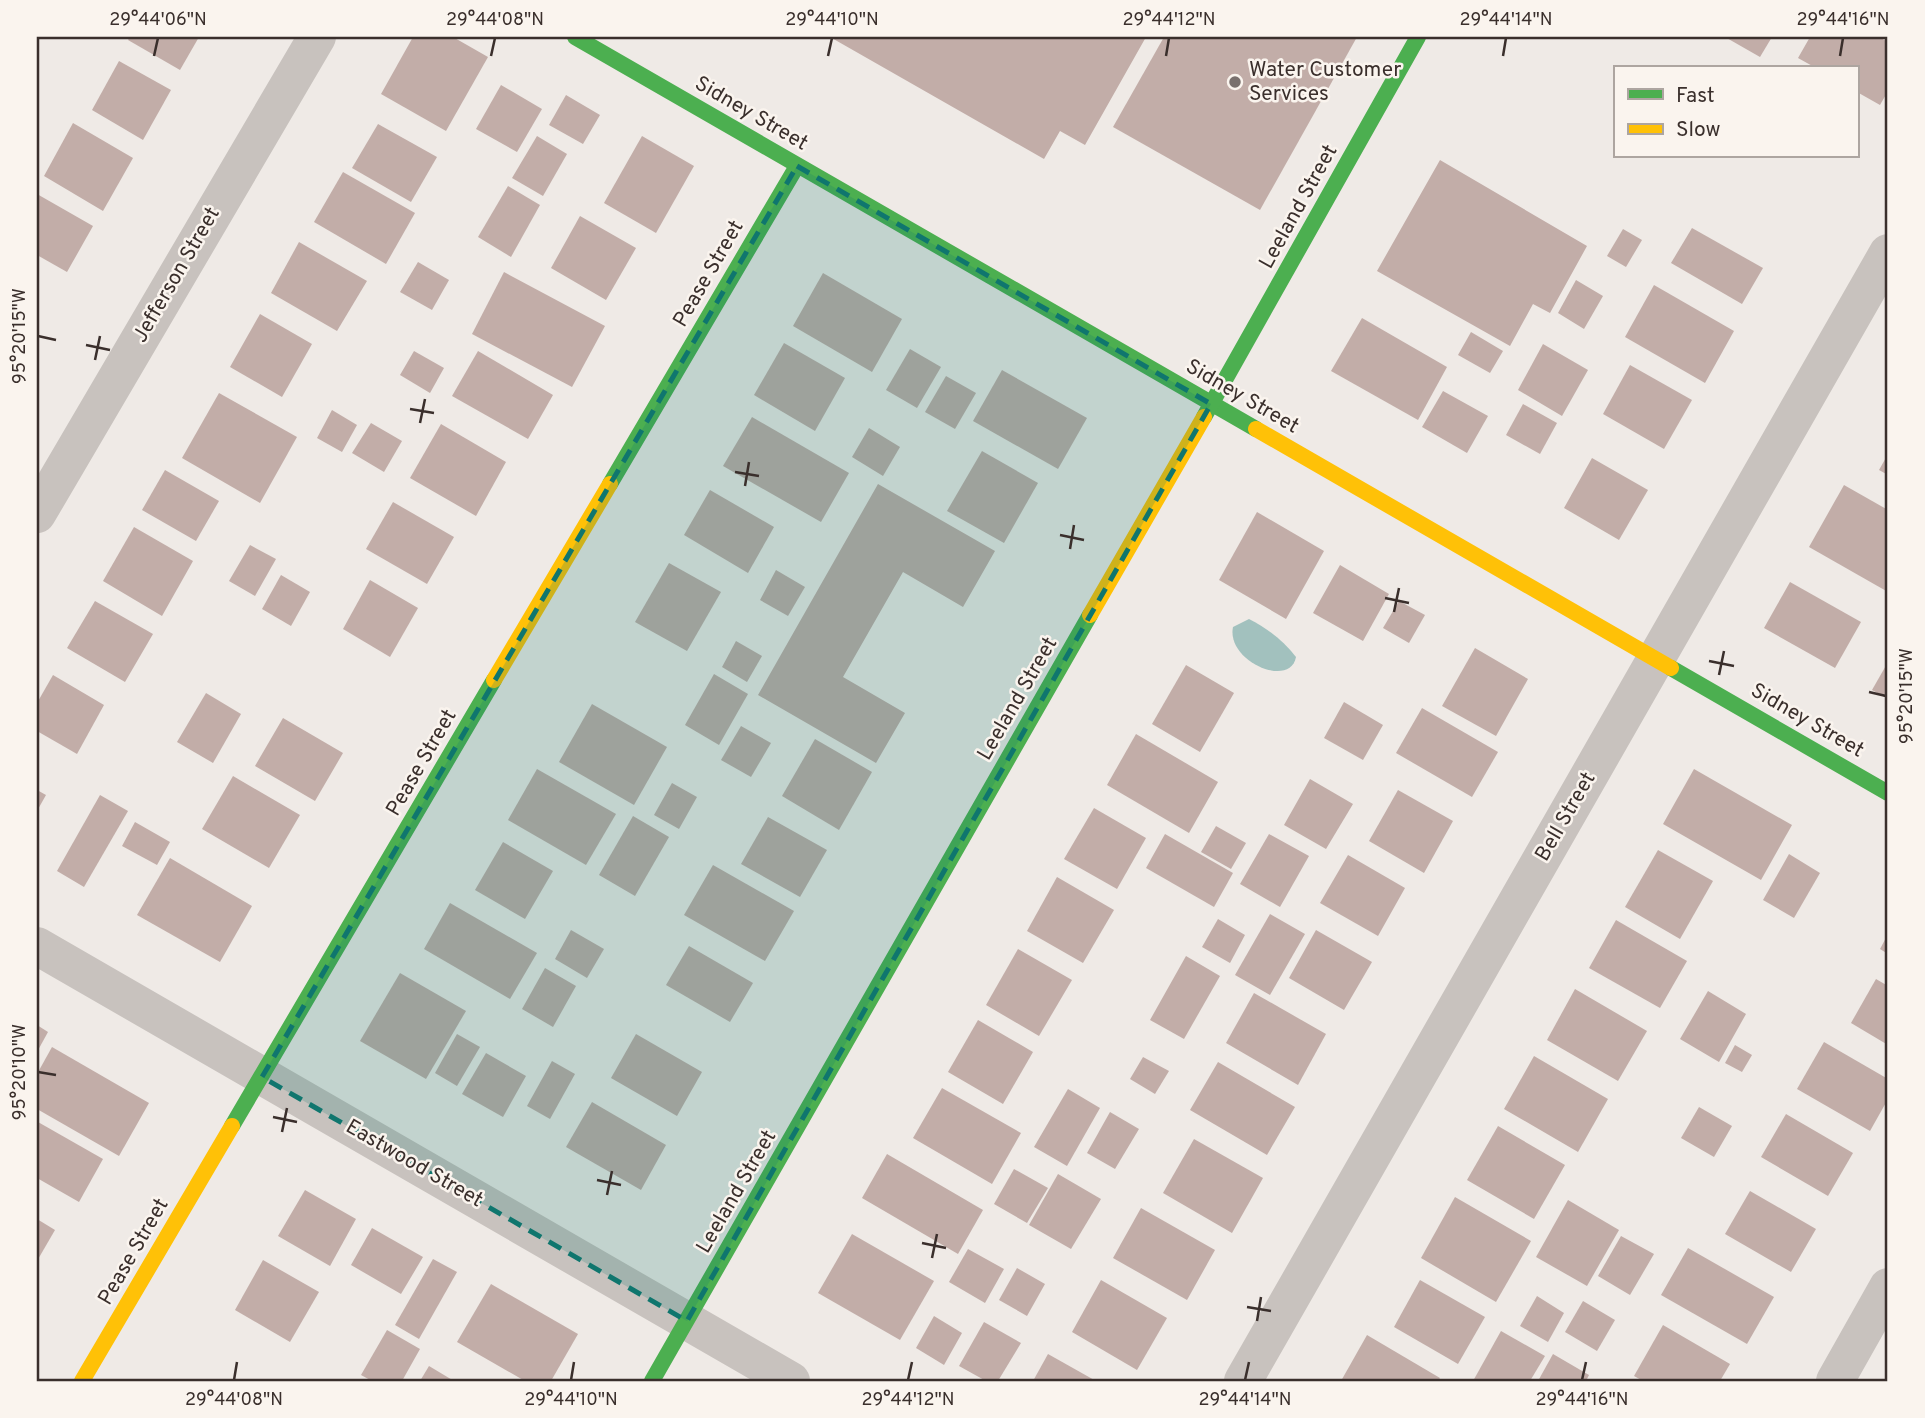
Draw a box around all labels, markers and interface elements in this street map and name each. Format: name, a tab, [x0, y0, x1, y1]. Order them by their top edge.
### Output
text: 29°44'06"N	[109, 9, 207, 32]
text: 29°44'08"N	[446, 9, 544, 32]
text: 29°44'10"N	[785, 9, 879, 32]
text: 29°44'12"N	[1122, 9, 1216, 32]
text: 29°44'14"N	[1460, 9, 1552, 32]
text: 29°44'16"N	[1797, 9, 1889, 32]
place label: Water Customer Services	[1249, 57, 1401, 108]
legend	[1614, 66, 1858, 158]
street label: Sidney Street	[689, 71, 813, 157]
marker: Water Customer Services	[1227, 74, 1243, 90]
text: Fast	[1676, 83, 1715, 110]
text: Slow	[1676, 117, 1721, 144]
street label: Leeland Street	[1254, 140, 1344, 274]
street label: Jefferson Street	[127, 202, 227, 348]
street label: Pease Street	[668, 216, 750, 332]
text: 95°20'15"W	[9, 288, 32, 384]
street label: Sidney Street	[1180, 354, 1304, 440]
street label: Leeland Street	[972, 632, 1064, 766]
text: 95°20'15"W	[1896, 648, 1919, 744]
street label: Sidney Street	[1745, 678, 1869, 764]
street label: Pease Street	[381, 705, 463, 821]
street label: Bell Street	[1530, 767, 1602, 867]
text: 95°20'10"W	[9, 1024, 32, 1120]
street label: Eastwood Street	[340, 1114, 488, 1214]
street label: Leeland Street	[691, 1125, 783, 1259]
street label: Pease Street	[93, 1194, 175, 1310]
text: 29°44'08"N	[185, 1389, 283, 1412]
text: 29°44'10"N	[524, 1389, 618, 1412]
text: 29°44'12"N	[861, 1389, 955, 1412]
text: 29°44'14"N	[1199, 1389, 1291, 1412]
text: 29°44'16"N	[1536, 1389, 1628, 1412]

